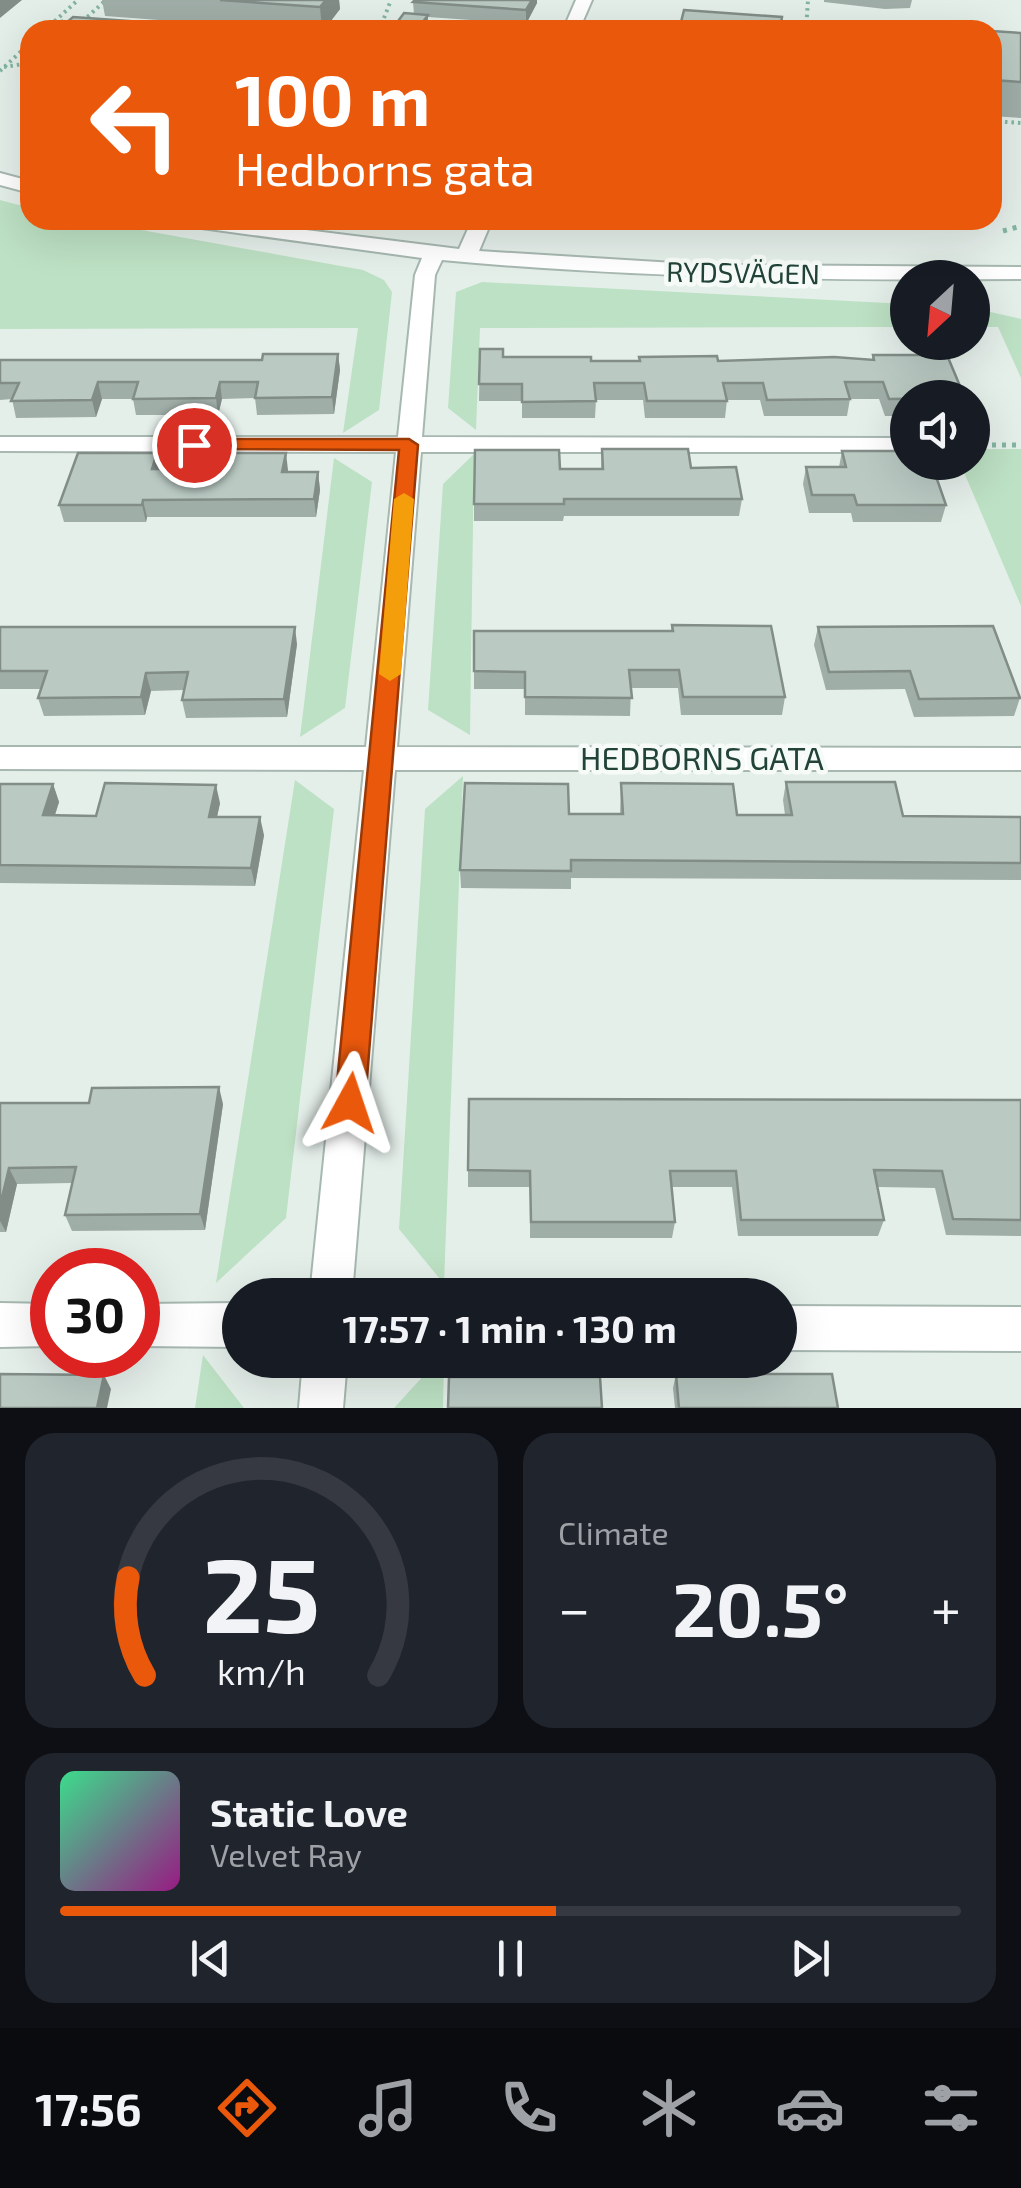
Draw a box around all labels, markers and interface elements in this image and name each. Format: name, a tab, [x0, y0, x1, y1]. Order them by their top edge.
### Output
text: 100 m	[235, 56, 430, 140]
icon: left	[70, 60, 200, 190]
text: Hedborns gata	[235, 141, 535, 195]
street label: RYDSVÄGEN	[666, 254, 820, 290]
north arrow	[890, 260, 990, 360]
map controls	[890, 260, 990, 480]
button: sound	[890, 380, 990, 480]
pin	[152, 403, 237, 488]
icon: arrive	[167, 418, 222, 473]
street label: HEDBORNS GATA	[580, 738, 824, 776]
position arrow	[298, 1051, 402, 1155]
speed limit sign: 30	[30, 1248, 160, 1378]
text: 17:57 · 1 min · 130 m	[342, 1305, 677, 1351]
text: Climate	[558, 1513, 669, 1551]
text: 25	[203, 1529, 320, 1654]
text: 20.5°	[672, 1562, 849, 1652]
text: −	[558, 1574, 590, 1640]
text: +	[931, 1574, 961, 1640]
text: km/h	[217, 1649, 306, 1692]
text: Static Love	[210, 1789, 408, 1835]
text: Velvet Ray	[210, 1835, 362, 1873]
icon: previous	[183, 1931, 238, 1986]
icon: pause	[483, 1931, 538, 1986]
icon: next	[783, 1931, 838, 1986]
icon: directions	[212, 2073, 282, 2143]
icon: music	[353, 2073, 423, 2143]
icon: phone	[494, 2073, 564, 2143]
icon: climate	[634, 2073, 704, 2143]
icon: car	[775, 2073, 845, 2143]
icon: filters	[916, 2073, 986, 2143]
text: 17:56	[35, 2081, 142, 2135]

